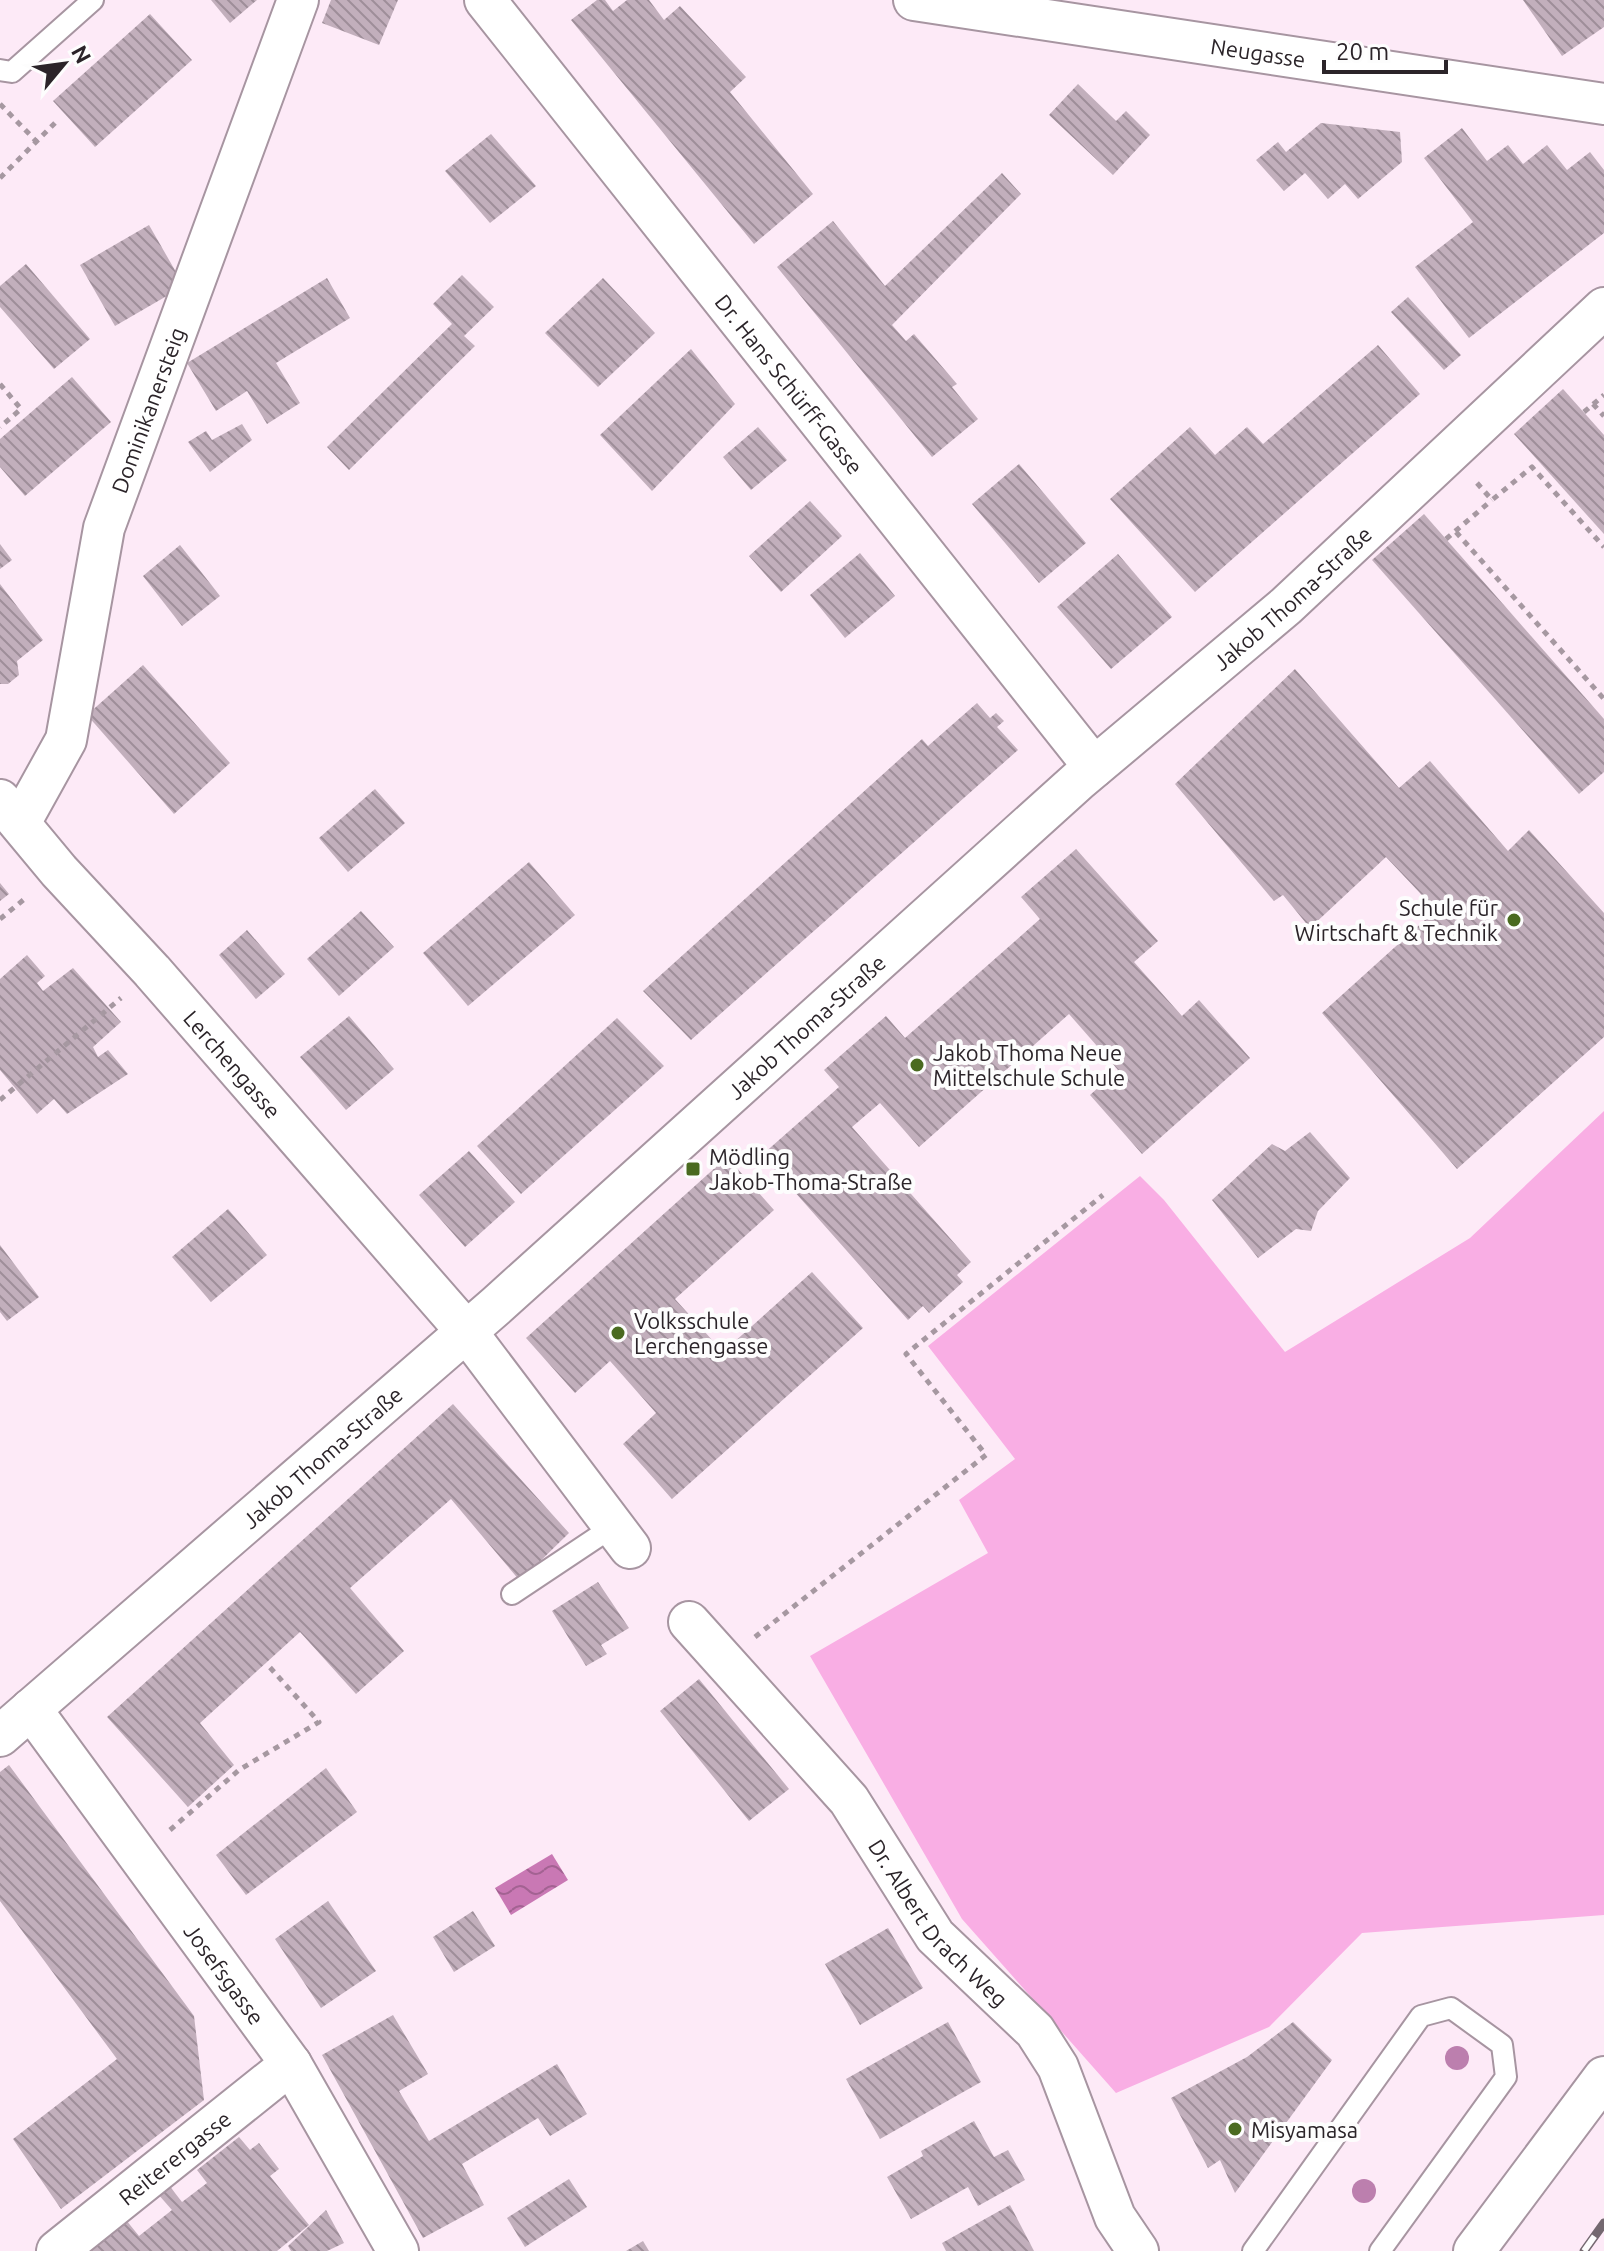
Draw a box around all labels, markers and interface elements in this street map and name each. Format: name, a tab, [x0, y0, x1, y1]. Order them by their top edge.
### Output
north arrow	[24, 24, 104, 104]
scale bar	[1324, 24, 1446, 74]
street label: Neugasse	[1209, 32, 1307, 71]
text: 20 m	[1336, 38, 1389, 65]
text: N	[67, 41, 97, 67]
street label: Dr. Hans Schürff-Gasse	[711, 289, 869, 479]
street label: Dominikanersteig	[106, 324, 189, 496]
street label: Jakob Thoma-Straße	[1208, 521, 1376, 675]
place label: Schule für Wirtschaft & Technik	[1295, 895, 1499, 945]
marker: Schule für Wirtschaft & Technik	[1505, 911, 1523, 929]
street label: Jakob Thoma-Straße	[722, 949, 890, 1104]
street label: Lerchengasse	[179, 1005, 287, 1123]
place label: Jakob Thoma Neue Mittelschule Schule	[933, 1040, 1125, 1090]
marker: Jakob Thoma Neue Mittelschule Schule	[908, 1056, 926, 1074]
place label: Mödling Jakob-Thoma-Straße	[709, 1144, 913, 1194]
marker: Mödling Jakob-Thoma-Straße	[684, 1160, 702, 1178]
place label: Volksschule Lerchengasse	[634, 1308, 768, 1358]
marker: Volksschule Lerchengasse	[609, 1324, 627, 1342]
street label: Jakob Thoma-Straße	[237, 1381, 407, 1533]
street label: Dr. Albert Drach Weg	[864, 1834, 1013, 2011]
street label: Josefsgasse	[180, 1918, 270, 2029]
street label: Reiterergasse	[113, 2105, 235, 2210]
place label: Misyamasa	[1251, 2117, 1358, 2142]
marker: Misyamasa	[1226, 2120, 1244, 2138]

